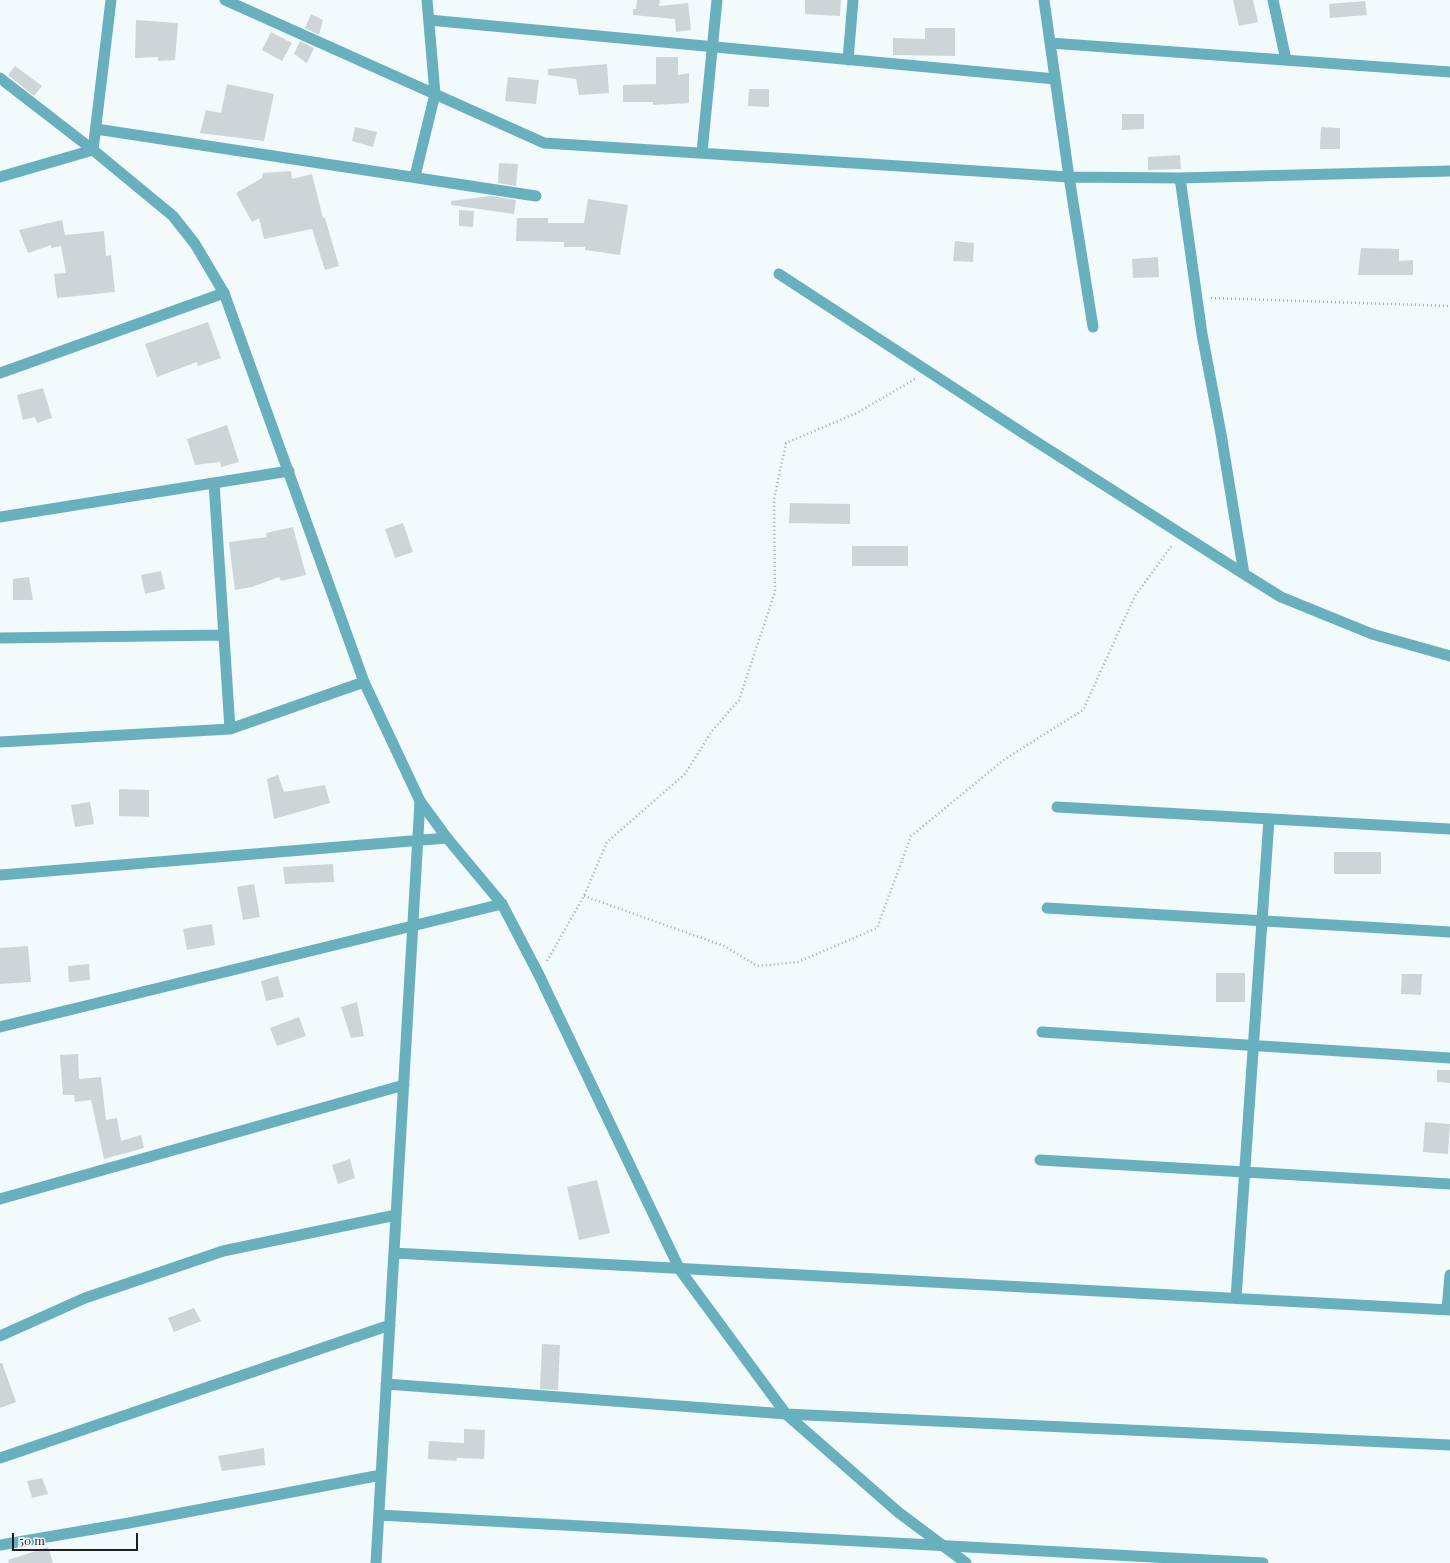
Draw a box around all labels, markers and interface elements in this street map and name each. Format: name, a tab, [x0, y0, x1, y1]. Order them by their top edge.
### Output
scale bar	[14, 1525, 140, 1551]
text: 50 m	[19, 1532, 45, 1548]

